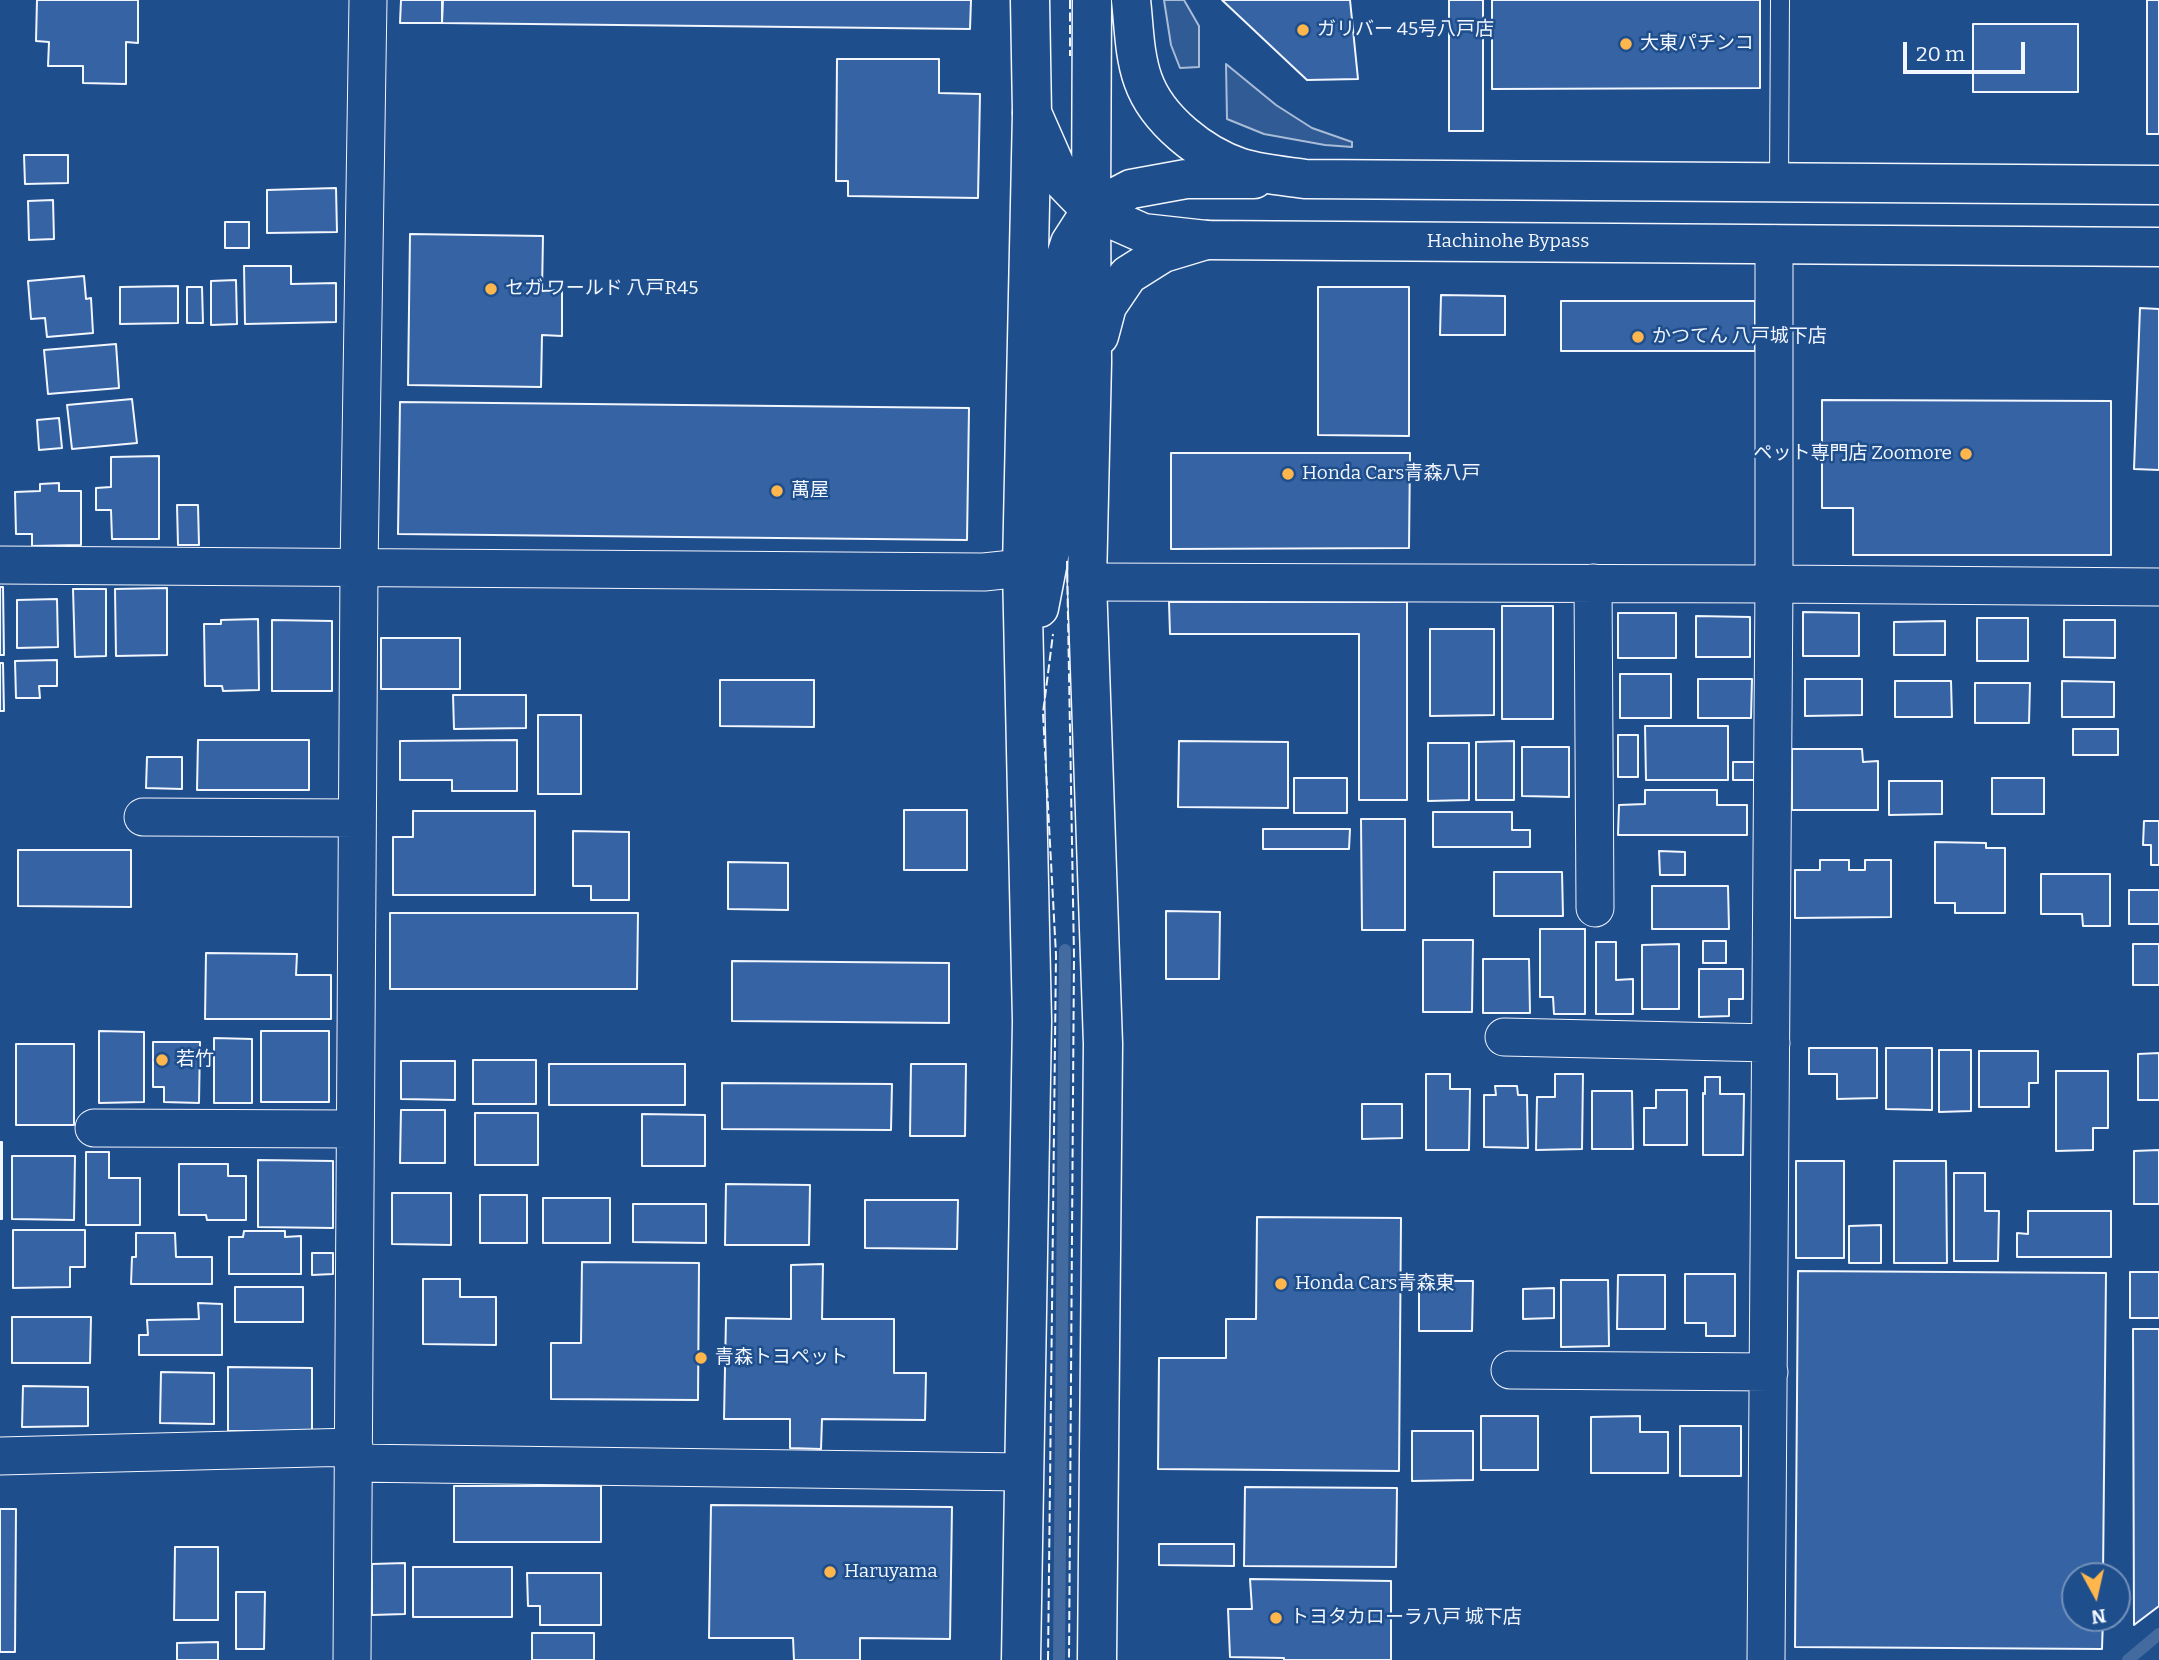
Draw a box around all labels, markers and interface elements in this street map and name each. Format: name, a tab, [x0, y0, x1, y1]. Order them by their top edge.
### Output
place label: ガリバー 45号八戸店	[1317, 19, 1494, 41]
marker: ガリバー 45号八戸店	[1295, 22, 1311, 38]
scale bar	[1907, 28, 2030, 72]
place label: 大東パチンコ	[1640, 33, 1754, 55]
marker: 大東パチンコ	[1618, 36, 1634, 52]
text: 20 m	[1916, 41, 1965, 67]
street label: Hachinohe Bypass	[1427, 231, 1589, 253]
place label: セガ ワールド 八戸R45	[505, 278, 698, 300]
marker: セガ ワールド 八戸R45	[483, 281, 499, 297]
place label: かつてん 八戸城下店	[1652, 326, 1827, 348]
marker: かつてん 八戸城下店	[1630, 329, 1646, 345]
place label: ペット専門店 Zoomore	[1753, 443, 1952, 465]
marker: ペット専門店 Zoomore	[1958, 446, 1974, 462]
place label: Honda Cars青森八戸	[1302, 463, 1480, 485]
marker: Honda Cars青森八戸	[1280, 466, 1296, 482]
place label: 萬屋	[791, 480, 829, 502]
marker: 萬屋	[769, 483, 785, 499]
place label: 若竹	[176, 1049, 214, 1071]
marker: 若竹	[154, 1052, 170, 1068]
place label: Honda Cars青森東	[1295, 1273, 1454, 1295]
marker: Honda Cars青森東	[1273, 1276, 1289, 1292]
place label: 青森トヨペット	[715, 1347, 848, 1369]
marker: 青森トヨペット	[693, 1350, 709, 1366]
place label: Haruyama	[844, 1561, 938, 1583]
north arrow	[2061, 1562, 2131, 1632]
marker: Haruyama	[822, 1564, 838, 1580]
text: N	[2090, 1604, 2108, 1629]
place label: トヨタカローラ八戸 城下店	[1290, 1607, 1522, 1629]
marker: トヨタカローラ八戸 城下店	[1268, 1610, 1284, 1626]

